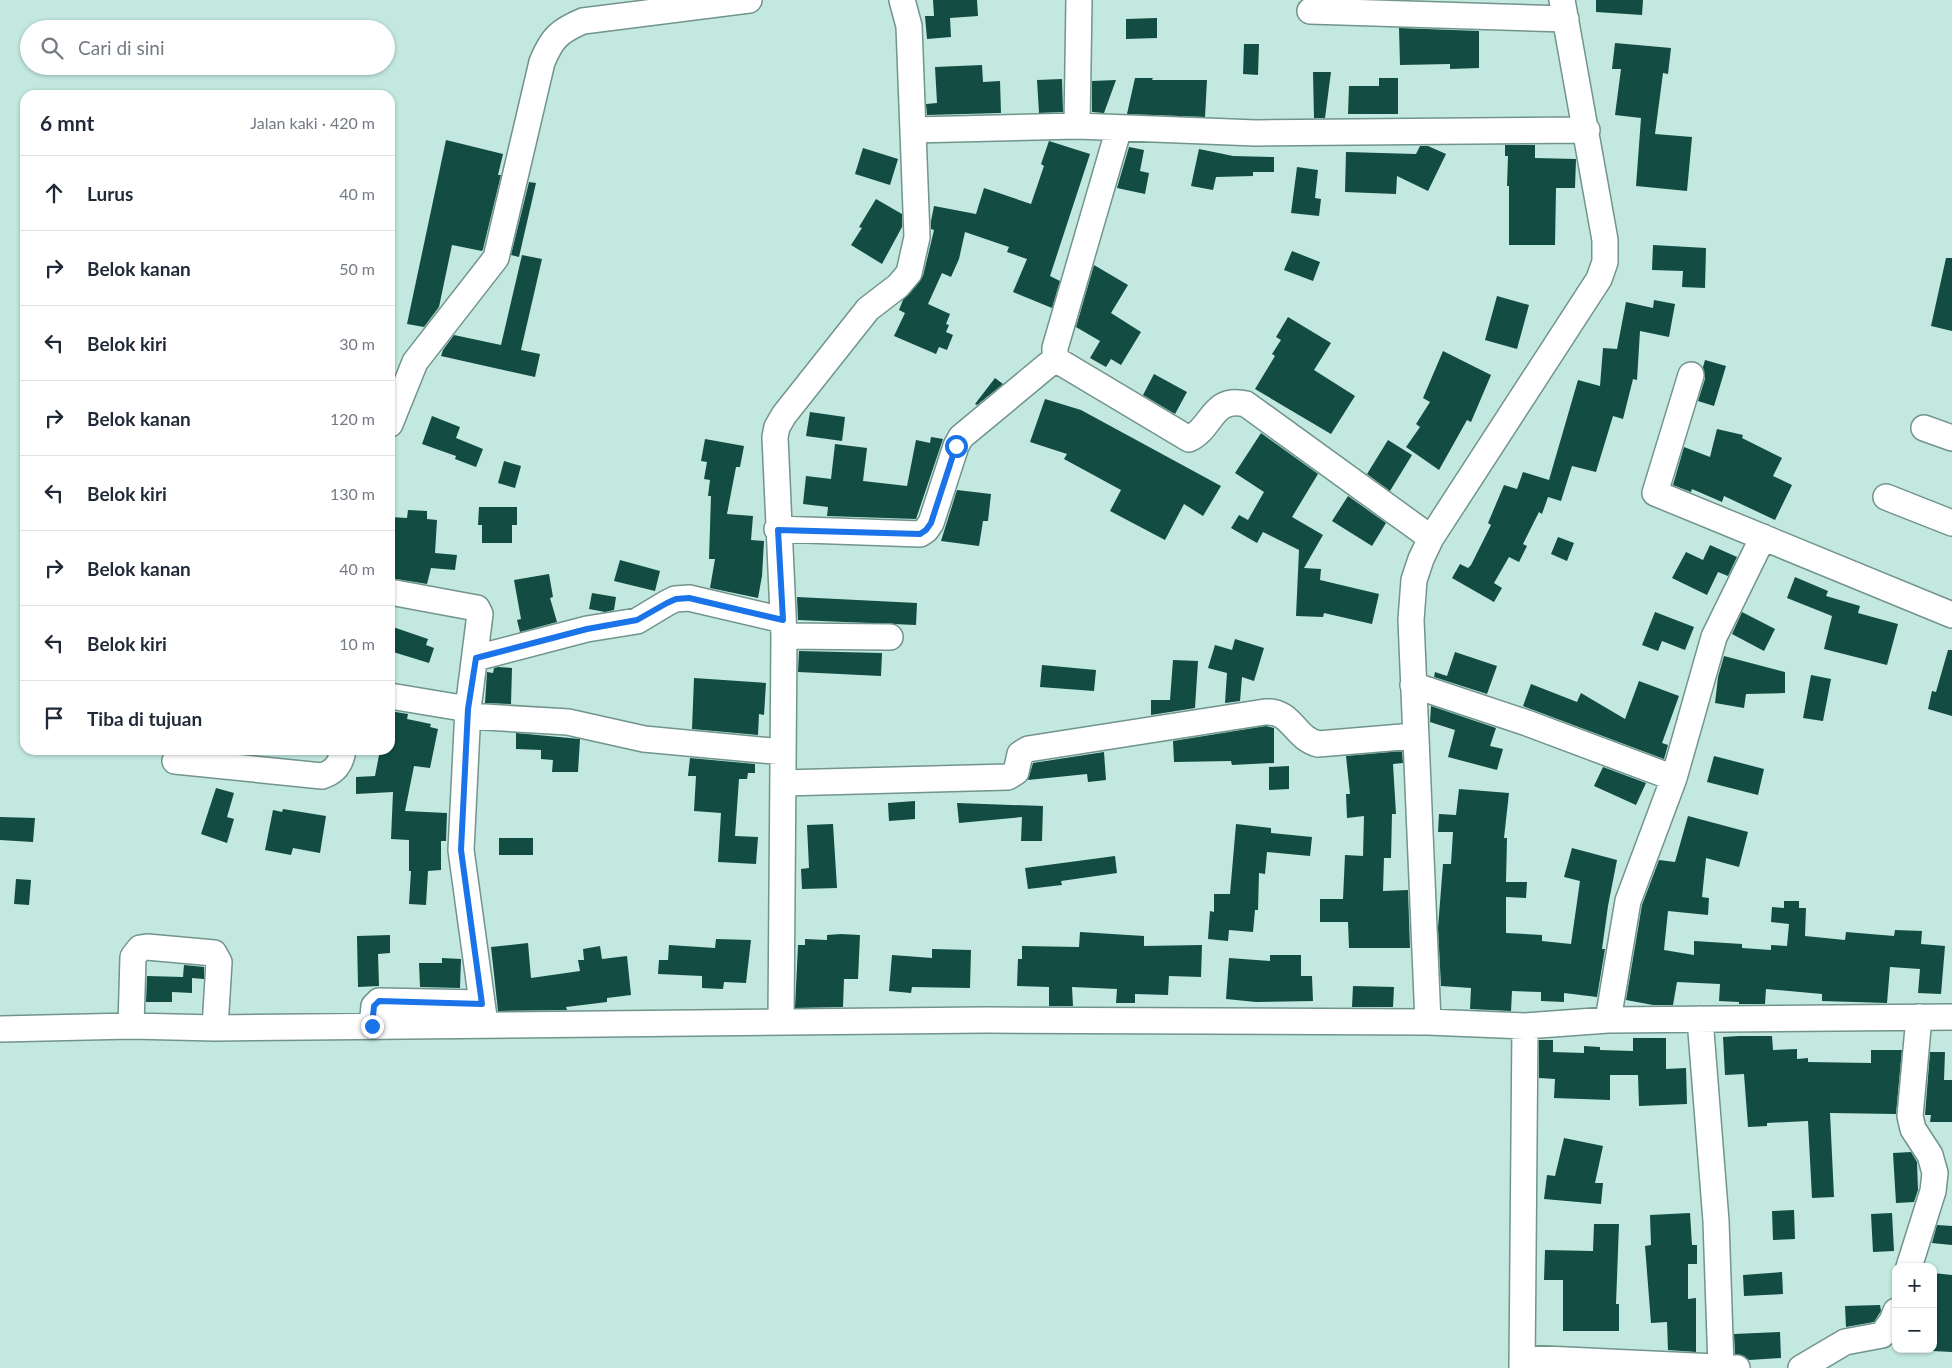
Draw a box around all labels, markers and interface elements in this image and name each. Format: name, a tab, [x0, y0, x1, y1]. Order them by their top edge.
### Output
search box	[20, 20, 395, 75]
icon: search	[38, 34, 66, 62]
text: Cari di sini	[78, 36, 165, 59]
text: 6 mnt	[40, 110, 94, 135]
text: Jalan kaki · 420 m	[250, 113, 375, 132]
icon: ahead	[40, 179, 68, 207]
text: Lurus	[87, 182, 133, 205]
text: 40 m	[339, 184, 375, 203]
icon: right	[40, 254, 68, 282]
text: Belok kanan	[87, 257, 191, 280]
text: 50 m	[339, 259, 375, 278]
icon: left	[40, 329, 68, 357]
text: Belok kiri	[87, 332, 167, 355]
text: 30 m	[339, 334, 375, 353]
icon: right	[40, 404, 68, 432]
text: Belok kanan	[87, 407, 191, 430]
text: 120 m	[330, 409, 375, 428]
route start	[945, 435, 968, 458]
icon: left	[40, 479, 68, 507]
text: Belok kiri	[87, 482, 167, 505]
text: 130 m	[330, 484, 375, 503]
icon: right	[40, 554, 68, 582]
text: Belok kanan	[87, 557, 191, 580]
text: 40 m	[339, 559, 375, 578]
icon: left	[40, 629, 68, 657]
text: Belok kiri	[87, 632, 167, 655]
text: 10 m	[339, 634, 375, 653]
icon: arrive	[40, 704, 68, 732]
text: Tiba di tujuan	[87, 707, 202, 730]
route end	[361, 1015, 384, 1038]
map controls	[1892, 1263, 1937, 1353]
button: +	[1892, 1263, 1937, 1308]
button: −	[1892, 1308, 1937, 1353]

